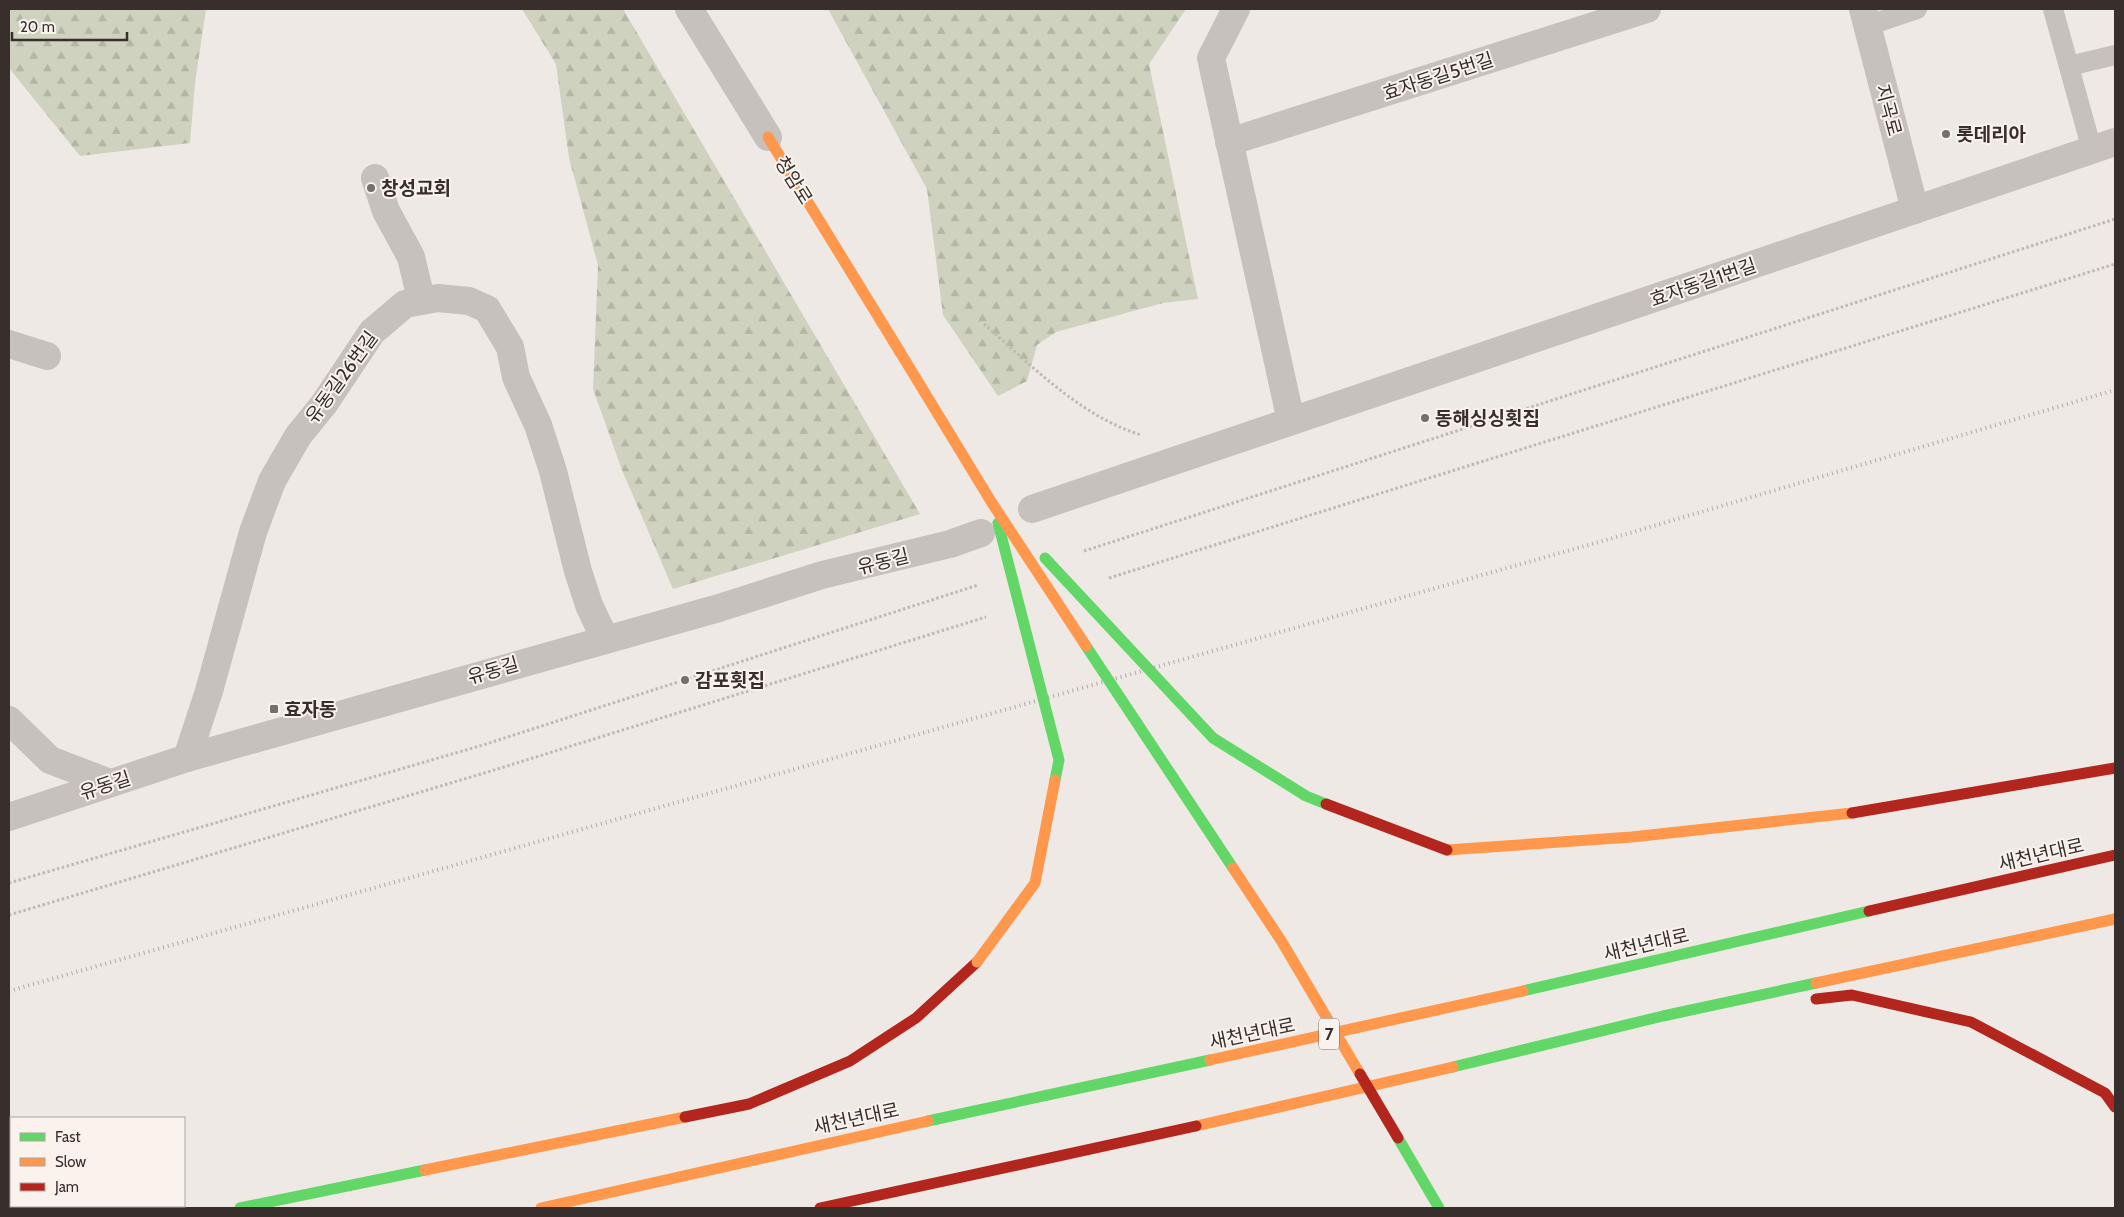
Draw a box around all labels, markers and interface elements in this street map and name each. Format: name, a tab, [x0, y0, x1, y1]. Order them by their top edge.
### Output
scale bar	[12, 10, 128, 42]
text: 20 m	[20, 18, 55, 36]
street label: 효자동길5번길	[1380, 48, 1496, 105]
street label: 지곡로	[1871, 82, 1906, 138]
place label: 롯데리아	[1956, 123, 2026, 146]
marker: 롯데리아	[1940, 128, 1952, 140]
street label: 청암로	[770, 152, 817, 209]
place label: 창성교회	[381, 177, 451, 200]
marker: 창성교회	[365, 182, 377, 194]
street label: 효자동길1번길	[1647, 254, 1759, 311]
street label: 유동길26번길	[300, 327, 382, 428]
place label: 동해싱싱횟집	[1435, 407, 1540, 430]
marker: 동해싱싱횟집	[1419, 412, 1431, 424]
street label: 유동길	[855, 544, 911, 579]
street label: 유동길	[465, 652, 522, 689]
place label: 감포횟집	[695, 669, 765, 692]
marker: 감포횟집	[679, 674, 691, 686]
place label: 효자동	[284, 698, 336, 721]
marker: 효자동	[268, 703, 280, 715]
street label: 유동길	[77, 766, 134, 805]
street label: 새천년대로	[1996, 833, 2086, 876]
street label: 새천년대로	[1601, 923, 1691, 966]
street label: 새천년대로	[1207, 1013, 1297, 1054]
road number: 7	[1319, 1019, 1339, 1050]
street label: 새천년대로	[811, 1098, 901, 1139]
legend	[10, 1117, 185, 1207]
text: Fast	[55, 1128, 80, 1146]
text: Slow	[55, 1153, 86, 1171]
text: Jam	[54, 1178, 79, 1196]

